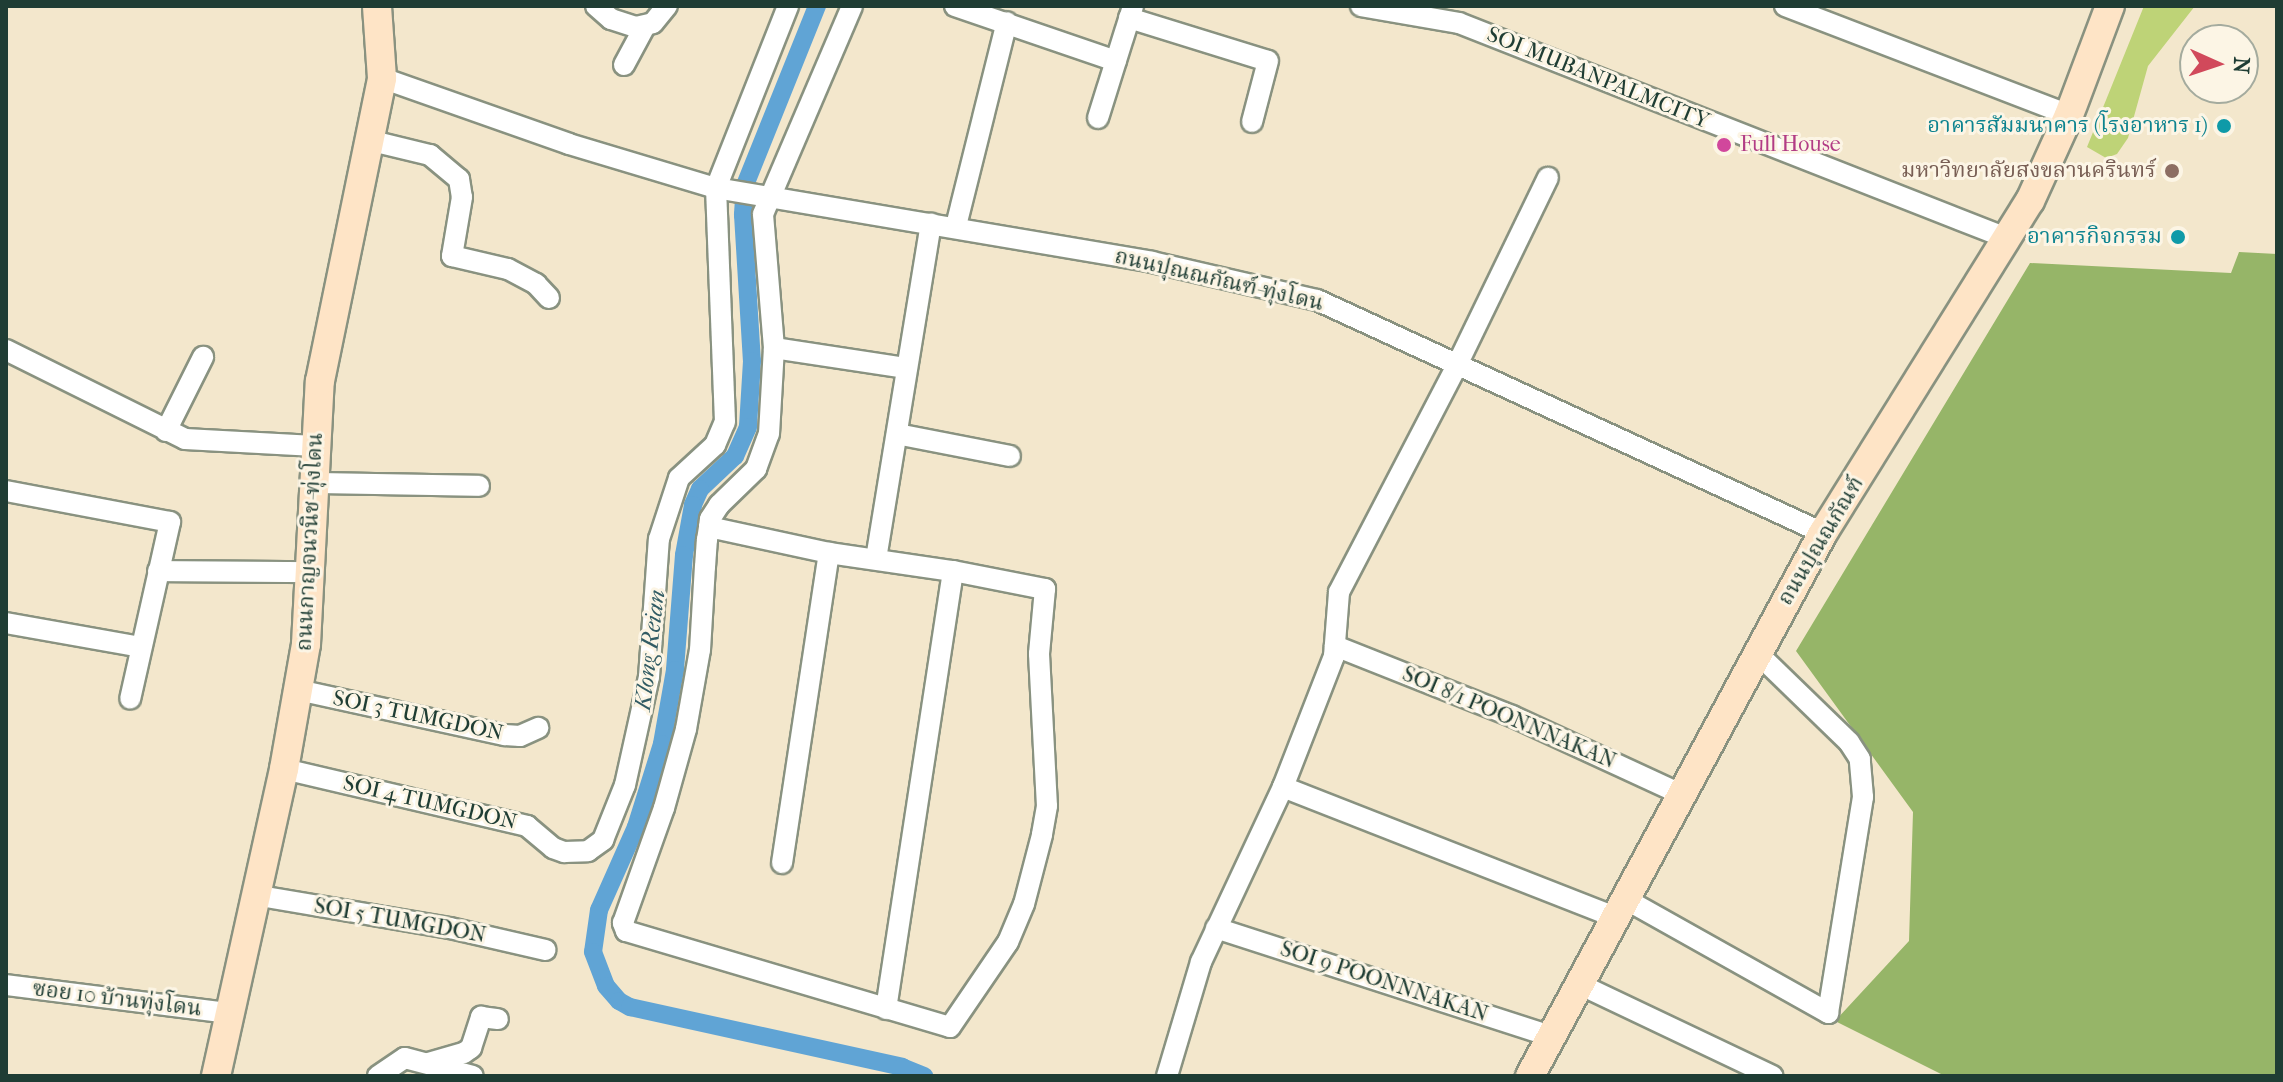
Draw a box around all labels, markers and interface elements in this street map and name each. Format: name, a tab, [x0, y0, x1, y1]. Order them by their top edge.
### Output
street label: SOI MUBANPALMCITY	[1483, 21, 1713, 135]
north arrow	[2179, 24, 2259, 104]
text: N	[2228, 56, 2254, 74]
place label: อาคารสัมมนาคาร (โรงอาหาร 1)	[1927, 113, 2208, 139]
marker: อาคารสัมมนาคาร (โรงอาหาร 1)	[2215, 117, 2233, 135]
place label: Full House	[1740, 132, 1841, 158]
marker: Full House	[1715, 136, 1733, 154]
place label: มหาวิทยาลัยสงขลานครินทร์	[1901, 158, 2156, 184]
marker: มหาวิทยาลัยสงขลานครินทร์	[2163, 162, 2181, 180]
place label: อาคารกิจกรรม	[2027, 224, 2162, 250]
marker: อาคารกิจกรรม	[2169, 228, 2187, 246]
street label: ถนนปุณณกัณฑ์-ทุ่งโดน	[1112, 243, 1326, 317]
street label: ถนนกาญจนวนิช-ทุ่งโดน	[291, 432, 329, 652]
street label: ถนนปุณณกัณฑ์	[1772, 472, 1870, 610]
water label: Klong Reian	[628, 588, 672, 712]
street label: SOI 8/1 POONNNAKAN	[1398, 661, 1620, 775]
street label: SOI 3 TUMGDON	[330, 685, 506, 747]
street label: SOI 4 TUMGDON	[341, 770, 519, 836]
street label: SOI 5 TUMGDON	[312, 893, 488, 949]
street label: SOI 9 POONNNAKAN	[1277, 936, 1491, 1028]
street label: ซอย 10 บ้านทุ่งโดน	[31, 976, 203, 1022]

